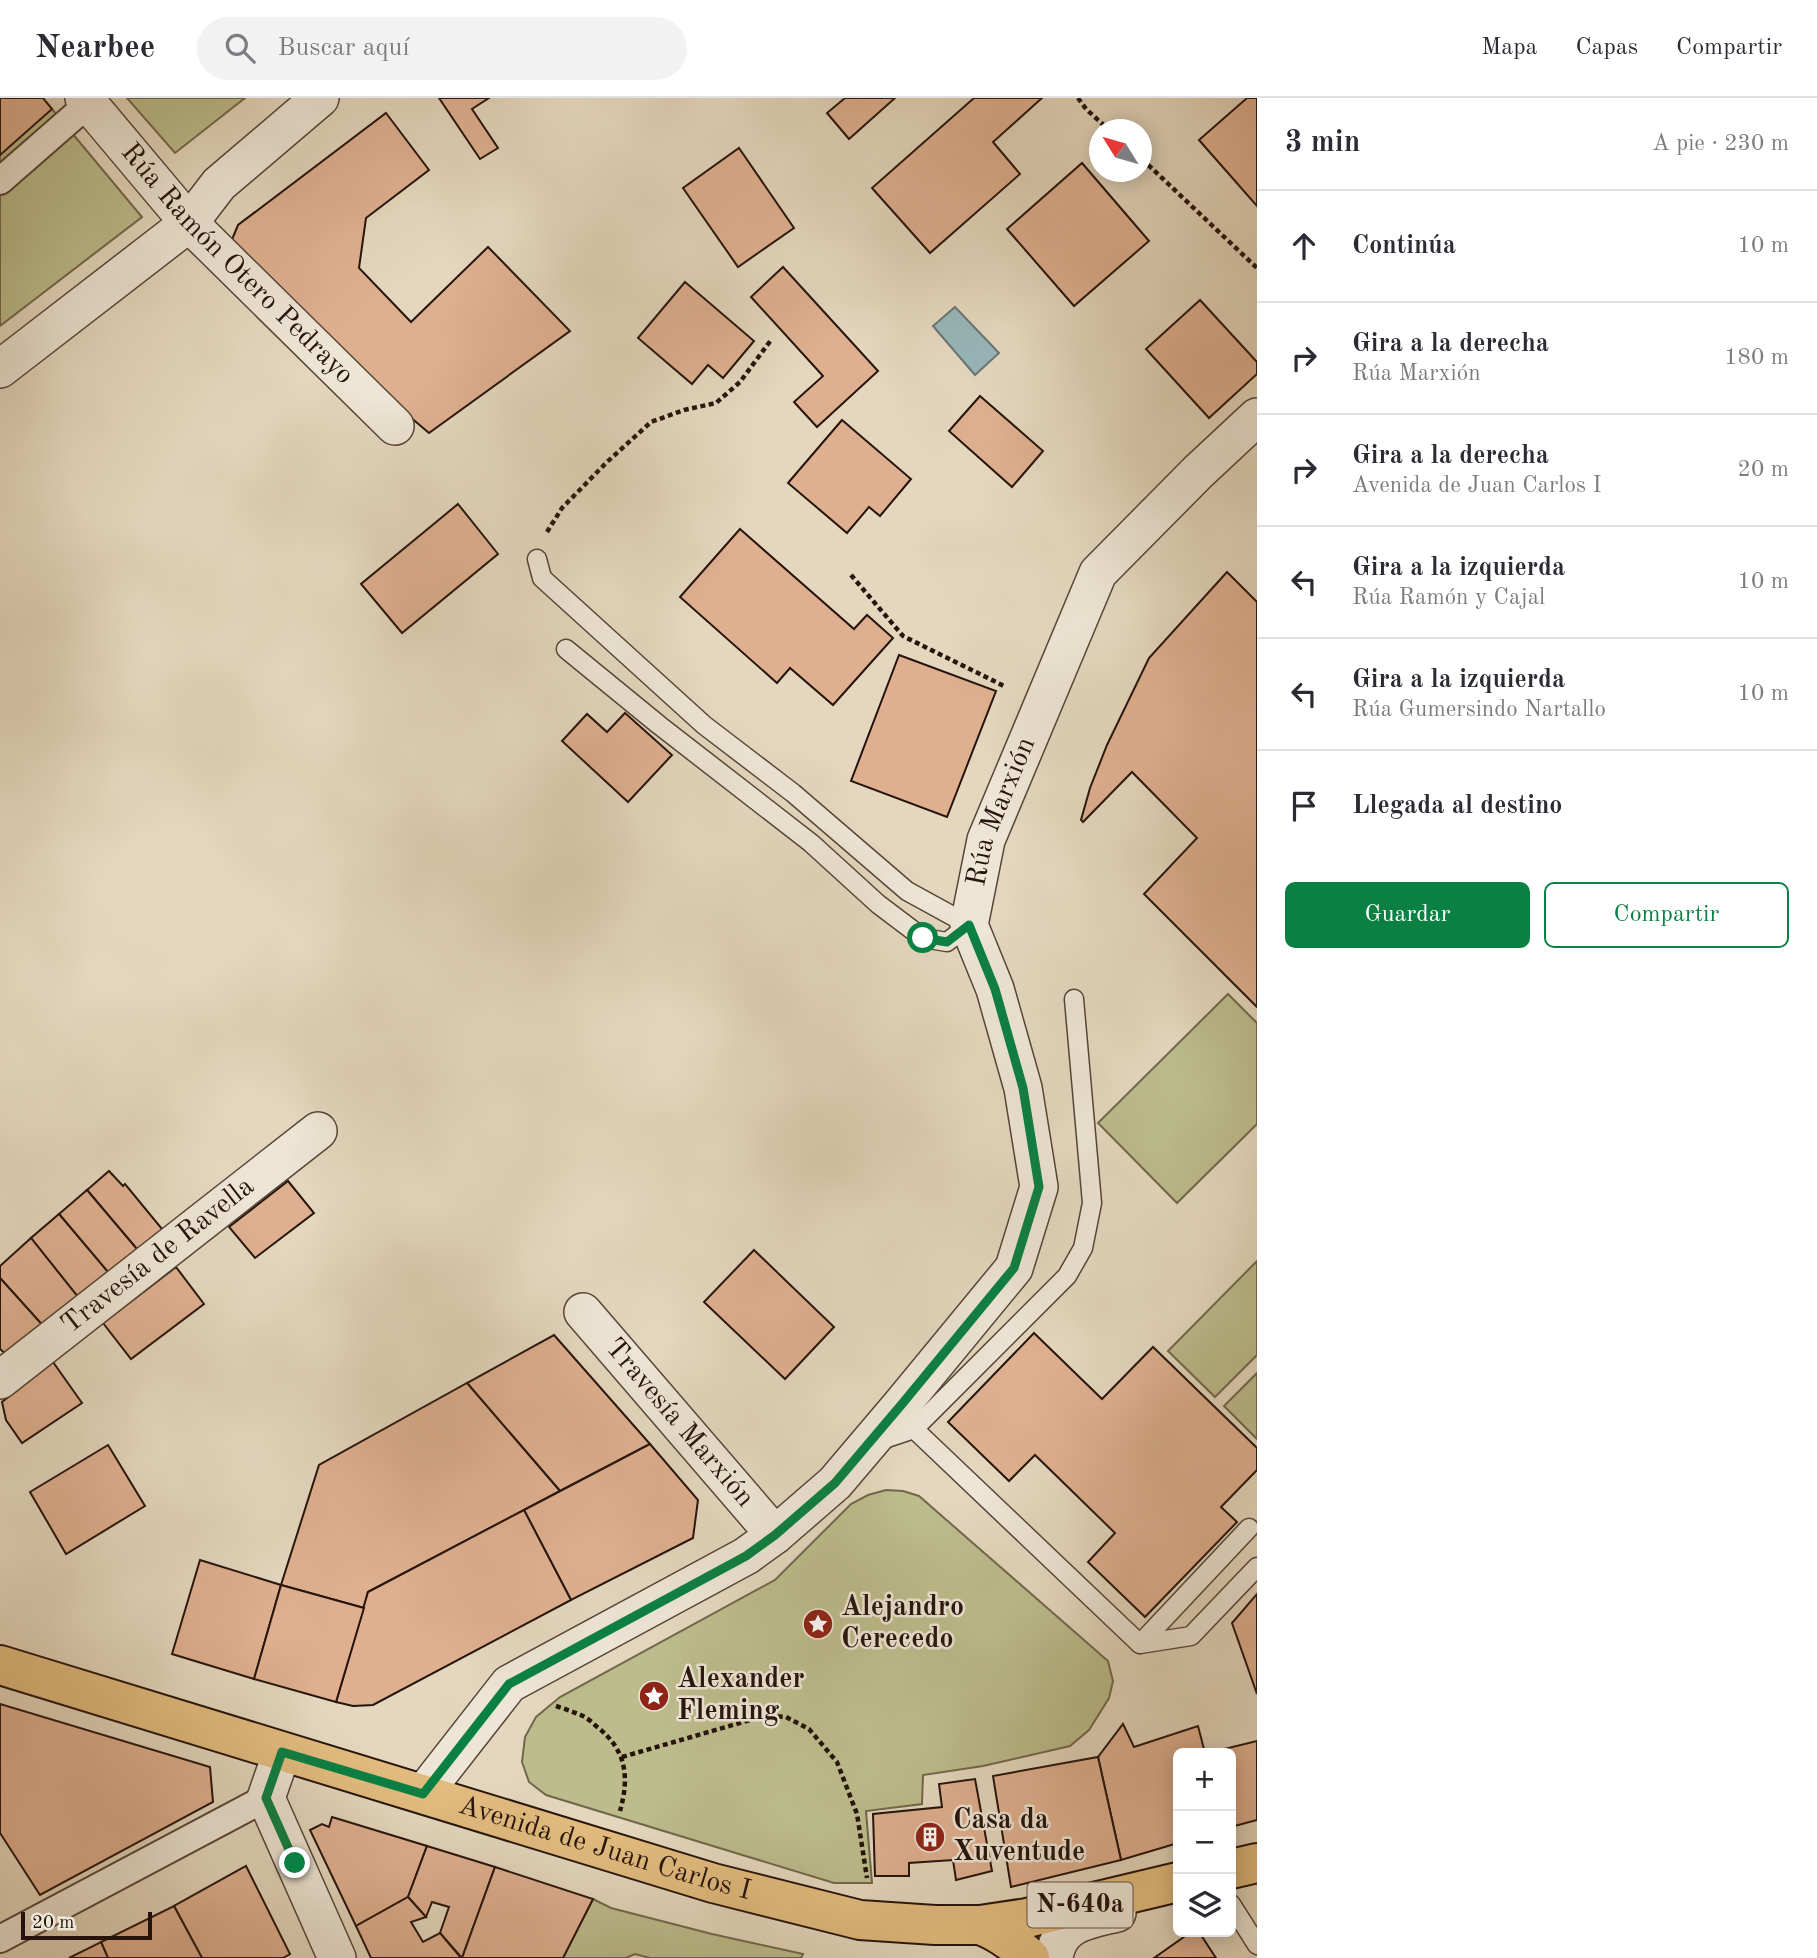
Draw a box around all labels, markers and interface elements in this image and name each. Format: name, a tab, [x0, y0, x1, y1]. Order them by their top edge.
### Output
search box	[197, 17, 687, 80]
icon: search	[221, 29, 259, 67]
text: Nearbee	[35, 32, 155, 65]
text: Buscar aquí	[277, 35, 409, 61]
text: Mapa	[1481, 36, 1537, 60]
text: Capas	[1575, 36, 1638, 60]
text: Compartir	[1676, 36, 1782, 60]
north arrow	[1089, 119, 1152, 182]
text: 3 min	[1285, 128, 1360, 158]
text: A pie · 230 m	[1652, 132, 1789, 155]
street label: Rúa Ramón Otero Pedrayo	[115, 139, 358, 390]
icon: ahead	[1285, 227, 1323, 265]
text: Continúa	[1352, 233, 1456, 259]
text: 10 m	[1738, 234, 1789, 257]
text: Gira a la derecha	[1352, 331, 1549, 357]
icon: right	[1285, 339, 1323, 377]
text: 180 m	[1724, 346, 1789, 369]
text: Rúa Marxión	[1352, 362, 1481, 385]
text: Gira a la derecha	[1352, 443, 1549, 469]
icon: right	[1285, 451, 1323, 489]
text: 20 m	[1738, 458, 1789, 481]
text: Avenida de Juan Carlos I	[1352, 474, 1601, 497]
text: Gira a la izquierda	[1352, 555, 1565, 581]
icon: left	[1285, 563, 1323, 601]
text: 10 m	[1738, 570, 1789, 593]
text: Rúa Ramón y Cajal	[1352, 586, 1545, 609]
text: Gira a la izquierda	[1352, 667, 1565, 693]
icon: left	[1285, 675, 1323, 713]
text: 10 m	[1738, 682, 1789, 705]
text: Rúa Gumersindo Nartallo	[1352, 698, 1606, 721]
street label: Rúa Marxión	[963, 733, 1041, 889]
icon: arrive	[1285, 787, 1323, 825]
text: Llegada al destino	[1352, 793, 1562, 819]
button: Guardar	[1285, 882, 1530, 948]
button: Compartir	[1544, 882, 1789, 948]
route start	[907, 922, 938, 953]
street label: Travesía de Ravella	[57, 1172, 260, 1340]
street label: Travesía Marxión	[599, 1334, 759, 1513]
place label: Alejandro Cerecedo	[841, 1594, 964, 1654]
place icon: Alejandro Cerecedo	[801, 1607, 835, 1641]
place label: Alexander Fleming	[677, 1666, 805, 1726]
place icon: Alexander Fleming	[637, 1679, 671, 1713]
map controls	[1173, 1748, 1236, 1937]
button: +	[1173, 1748, 1236, 1811]
street label: Avenida de Juan Carlos I	[455, 1792, 754, 1906]
place label: Casa da Xuventude	[953, 1807, 1085, 1867]
button: −	[1173, 1811, 1236, 1874]
building icon: Casa da Xuventude	[913, 1820, 947, 1854]
route end	[279, 1847, 310, 1878]
button: layers	[1173, 1874, 1236, 1937]
road number: N-640a	[1028, 1882, 1132, 1928]
scale bar	[21, 1909, 152, 1941]
text: 20 m	[32, 1914, 74, 1933]

